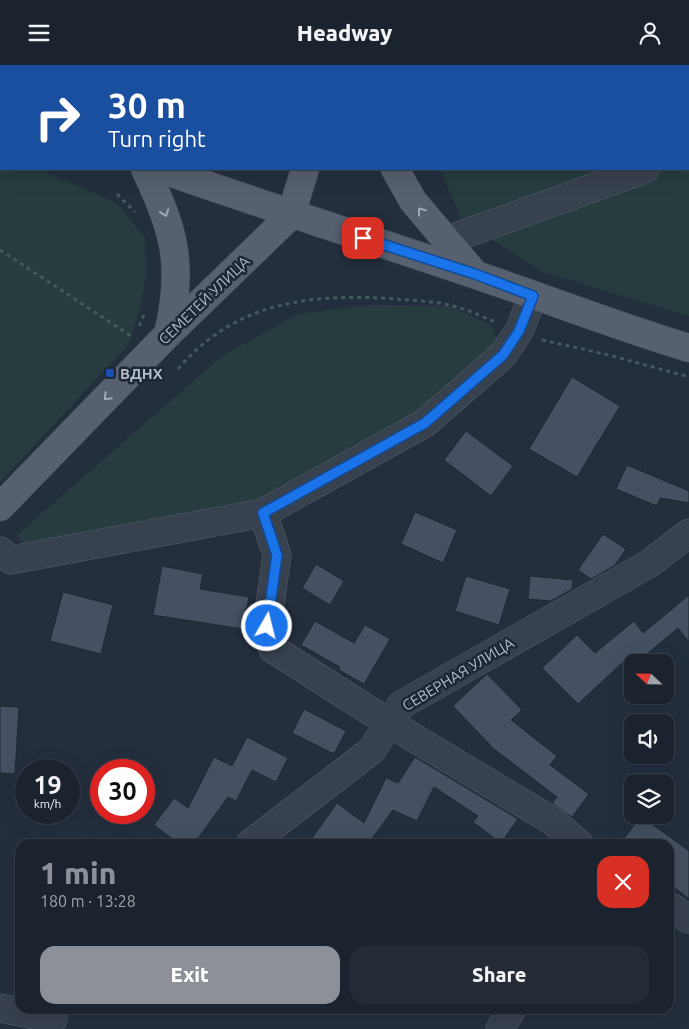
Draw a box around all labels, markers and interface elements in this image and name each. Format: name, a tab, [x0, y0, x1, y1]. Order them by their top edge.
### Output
icon: menu	[25, 19, 53, 47]
icon: person	[636, 19, 664, 47]
text: Headway	[297, 20, 392, 45]
icon: right	[25, 85, 90, 150]
text: 30 m	[108, 85, 186, 125]
text: Turn right	[108, 126, 206, 151]
one-way arrow	[418, 208, 426, 217]
one-way arrow	[159, 209, 169, 217]
pin	[342, 217, 384, 259]
icon: arrive	[349, 224, 377, 252]
street label: СЕМЕТЕЙ УЛИЦА	[155, 252, 253, 348]
place label: ВДНХ	[120, 365, 163, 382]
marker: ВДНХ	[104, 367, 116, 379]
one-way arrow	[104, 391, 113, 400]
position arrow	[240, 599, 292, 651]
street label: СЕВЕРНАЯ УЛИЦА	[399, 634, 517, 714]
north arrow	[624, 654, 674, 704]
map controls	[624, 654, 674, 824]
button: sound	[624, 714, 674, 764]
speed limit sign: 30	[90, 759, 155, 824]
text: 19	[33, 771, 62, 799]
button: layers	[624, 774, 674, 824]
text: km/h	[34, 797, 61, 810]
text: 1 min	[40, 856, 116, 890]
button: close	[597, 856, 649, 908]
text: 180 m · 13:28	[40, 892, 136, 910]
button: Exit	[40, 946, 340, 1004]
button: Share	[350, 946, 649, 1004]

